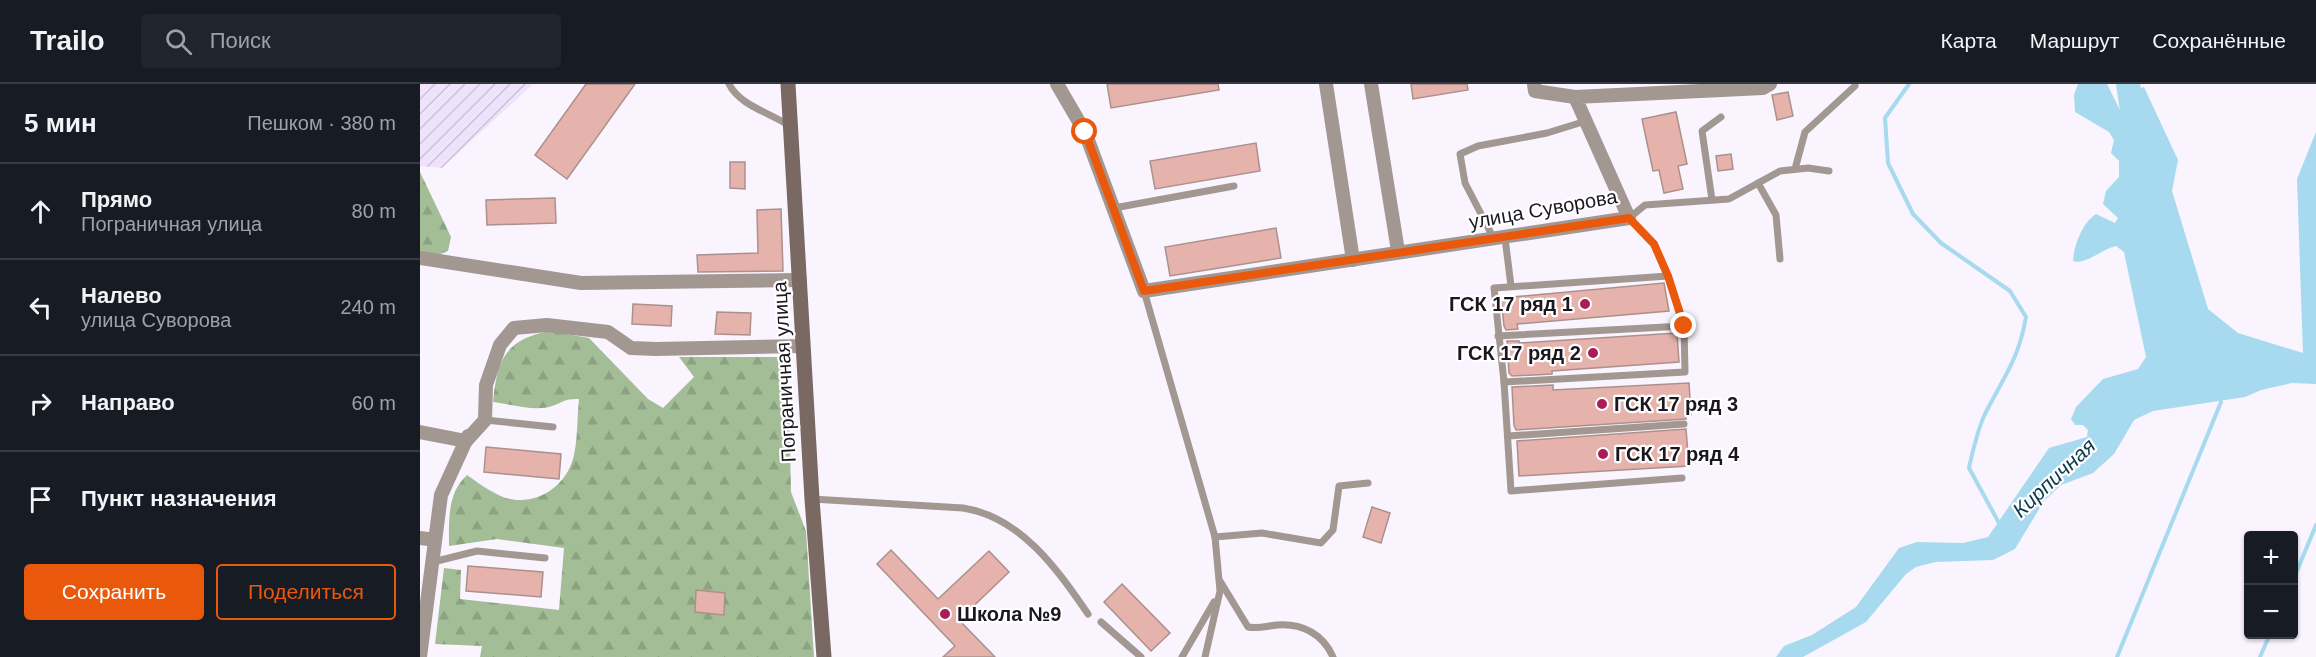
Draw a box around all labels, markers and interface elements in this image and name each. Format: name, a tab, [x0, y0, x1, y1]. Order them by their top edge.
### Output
search box	[141, 14, 561, 68]
text: Trailo	[30, 25, 105, 56]
icon: search	[162, 25, 195, 58]
text: Поиск	[210, 28, 271, 53]
text: Карта	[1941, 29, 1997, 52]
text: Маршрут	[2030, 29, 2119, 52]
text: Сохранённые	[2152, 29, 2286, 52]
text: 5 мин	[24, 108, 97, 138]
text: Пешком · 380 m	[247, 112, 396, 134]
route start	[1071, 118, 1097, 144]
street label: улица Суворова	[1467, 185, 1620, 233]
text: Прямо	[81, 187, 152, 212]
icon: ahead	[24, 195, 57, 228]
text: 80 m	[352, 200, 396, 222]
text: Пограничная улица	[81, 213, 262, 235]
street label: Пограничная улица	[768, 280, 800, 463]
text: Налево	[81, 283, 162, 308]
icon: left	[24, 291, 57, 324]
place label: ГСК 17 ряд 1	[1449, 293, 1573, 315]
text: 240 m	[340, 296, 396, 318]
marker: ГСК 17 ряд 1	[1578, 297, 1592, 311]
text: улица Суворова	[81, 309, 231, 331]
route end	[1670, 312, 1696, 338]
place label: ГСК 17 ряд 2	[1457, 342, 1581, 364]
marker: ГСК 17 ряд 2	[1586, 346, 1600, 360]
icon: right	[24, 387, 57, 420]
text: Направо	[81, 390, 175, 415]
text: 60 m	[352, 392, 396, 414]
place label: ГСК 17 ряд 3	[1614, 393, 1738, 415]
marker: ГСК 17 ряд 3	[1595, 397, 1609, 411]
water label: Кирпичная	[2008, 434, 2100, 522]
place label: ГСК 17 ряд 4	[1615, 443, 1740, 465]
marker: ГСК 17 ряд 4	[1596, 447, 1610, 461]
icon: arrive	[24, 483, 57, 516]
text: Пункт назначения	[81, 486, 277, 511]
map controls	[2244, 531, 2298, 639]
button: +	[2244, 531, 2298, 585]
button: Сохранить	[24, 564, 204, 620]
button: Поделиться	[216, 564, 396, 620]
button: −	[2244, 585, 2298, 639]
place label: Школа №9	[957, 603, 1061, 625]
marker: Школа №9	[938, 607, 952, 621]

